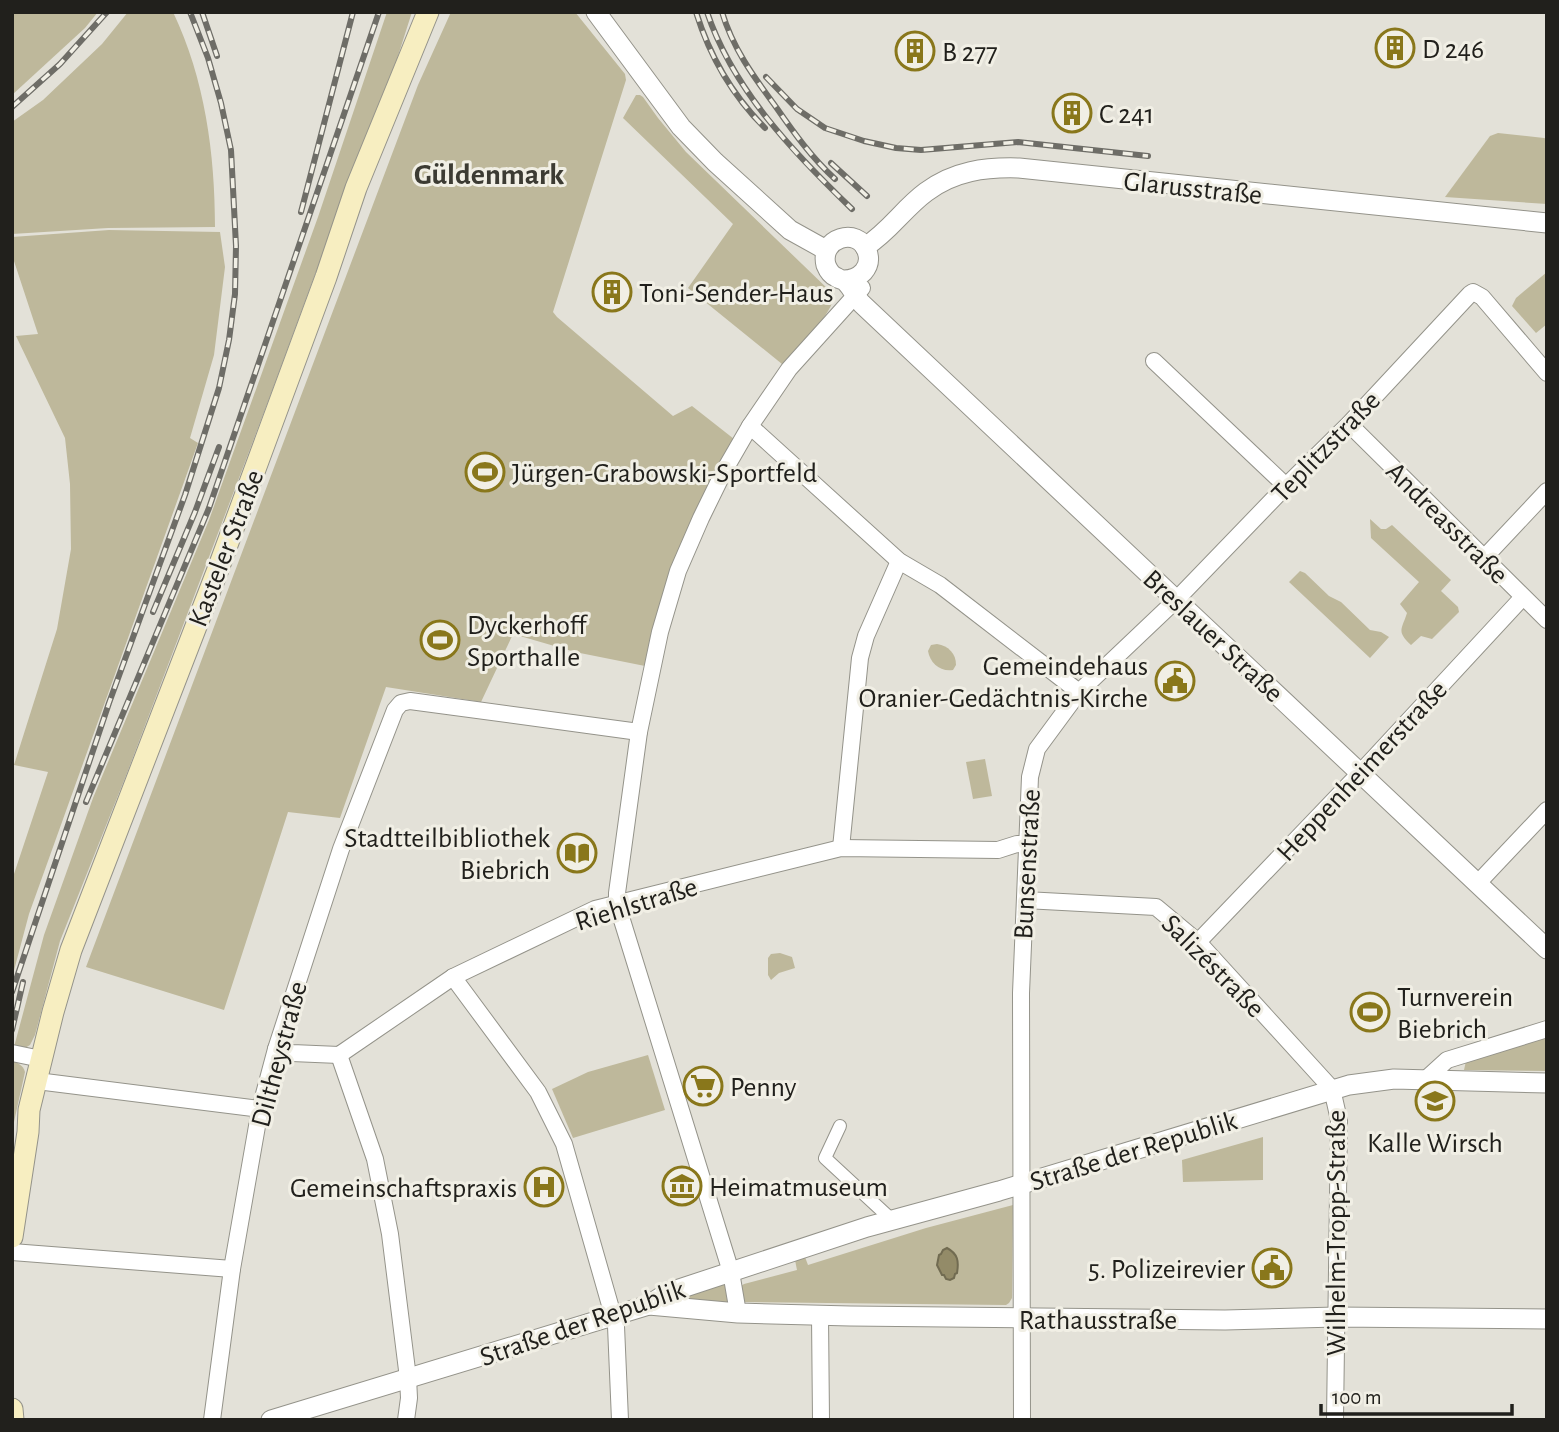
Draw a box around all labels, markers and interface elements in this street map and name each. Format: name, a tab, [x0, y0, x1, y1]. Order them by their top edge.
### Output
building icon: D 246	[1374, 27, 1416, 69]
building icon: B 277	[894, 30, 936, 72]
place label: D 246	[1422, 36, 1484, 64]
place label: B 277	[942, 39, 998, 67]
building icon: C 241	[1051, 92, 1093, 134]
place label: C 241	[1099, 101, 1154, 129]
district label: Güldenmark	[414, 160, 564, 190]
street label: Glarusstraße	[1122, 168, 1263, 210]
building icon: Toni-Sender-Haus	[591, 271, 633, 313]
place label: Toni-Sender-Haus	[639, 280, 834, 308]
street label: Teplitzstraße	[1267, 386, 1386, 508]
sports icon: Jürgen-Grabowski-Sportfeld	[464, 451, 506, 493]
street label: Andreasstraße	[1380, 457, 1513, 590]
place label: Jürgen-Grabowski-Sportfeld	[512, 460, 817, 488]
street label: Kasteler Straße	[184, 466, 270, 631]
street label: Breslauer Straße	[1137, 565, 1288, 708]
place label: Dyckerhoff Sporthalle	[467, 612, 588, 672]
sports icon: Dyckerhoff Sporthalle	[419, 619, 461, 661]
place label: Gemeindehaus Oranier-Gedächtnis-Kirche	[858, 653, 1148, 713]
public building icon: Gemeindehaus Oranier-Gedächtnis-Kirche	[1154, 660, 1196, 702]
street label: Heppenheimerstraße	[1272, 676, 1453, 867]
street label: Bunsenstraße	[1010, 788, 1046, 940]
place label: Stadtteilbibliothek Biebrich	[344, 825, 550, 885]
library icon: Stadtteilbibliothek Biebrich	[556, 832, 598, 874]
street label: Riehlstraße	[572, 873, 701, 937]
street label: Salizéstraße	[1156, 910, 1269, 1023]
street label: Diltheystraße	[247, 979, 313, 1130]
place label: Turnverein Biebrich	[1397, 984, 1513, 1044]
sports icon: Turnverein Biebrich	[1349, 991, 1391, 1033]
supermarket icon: Penny	[682, 1065, 724, 1107]
place label: Penny	[730, 1074, 796, 1102]
school or university icon: Kalle Wirsch	[1414, 1080, 1456, 1122]
street label: Straße der Republik	[1027, 1107, 1241, 1197]
street label: Wilhelm-Tropp-Straße	[1323, 1110, 1351, 1356]
place label: Kalle Wirsch	[1367, 1130, 1503, 1158]
museum icon: Heimatmuseum	[661, 1165, 703, 1207]
hospital icon: Gemeinschaftspraxis	[523, 1166, 565, 1208]
place label: Heimatmuseum	[709, 1174, 888, 1202]
place label: Gemeinschaftspraxis	[290, 1175, 517, 1203]
public building icon: 5. Polizeirevier	[1251, 1247, 1293, 1289]
place label: 5. Polizeirevier	[1088, 1256, 1245, 1284]
street label: Straße der Republik	[477, 1276, 689, 1372]
street label: Rathausstraße	[1019, 1307, 1177, 1335]
scale bar	[1321, 1372, 1512, 1416]
text: 100 m	[1332, 1387, 1382, 1408]

